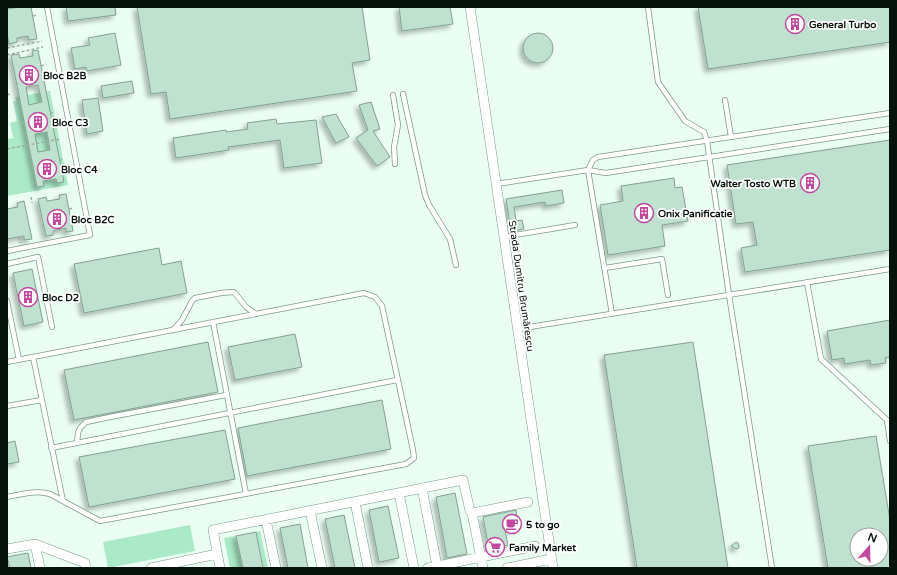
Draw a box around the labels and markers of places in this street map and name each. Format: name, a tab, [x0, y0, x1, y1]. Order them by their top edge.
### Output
building icon: General Turbo	[784, 13, 806, 35]
place label: General Turbo	[809, 19, 876, 31]
building icon: Bloc B2B	[18, 64, 40, 86]
place label: Bloc B2B	[43, 70, 87, 82]
building icon: Bloc C3	[27, 111, 49, 133]
place label: Bloc C3	[52, 117, 89, 129]
building icon: Bloc C4	[36, 158, 58, 180]
place label: Bloc C4	[61, 164, 98, 176]
building icon: Walter Tosto WTB	[799, 172, 821, 194]
place label: Walter Tosto WTB	[710, 178, 796, 190]
building icon: Onix Panificatie	[633, 202, 655, 224]
building icon: Bloc B2C	[46, 208, 68, 230]
place label: Onix Panificatie	[658, 208, 733, 220]
place label: Bloc B2C	[71, 214, 115, 226]
building icon: Bloc D2	[17, 286, 39, 308]
place label: Bloc D2	[42, 292, 79, 304]
cafe icon: 5 to go	[501, 513, 523, 535]
place label: 5 to go	[526, 519, 560, 531]
supermarket icon: Family Market	[484, 536, 506, 558]
place label: Family Market	[509, 542, 576, 554]

